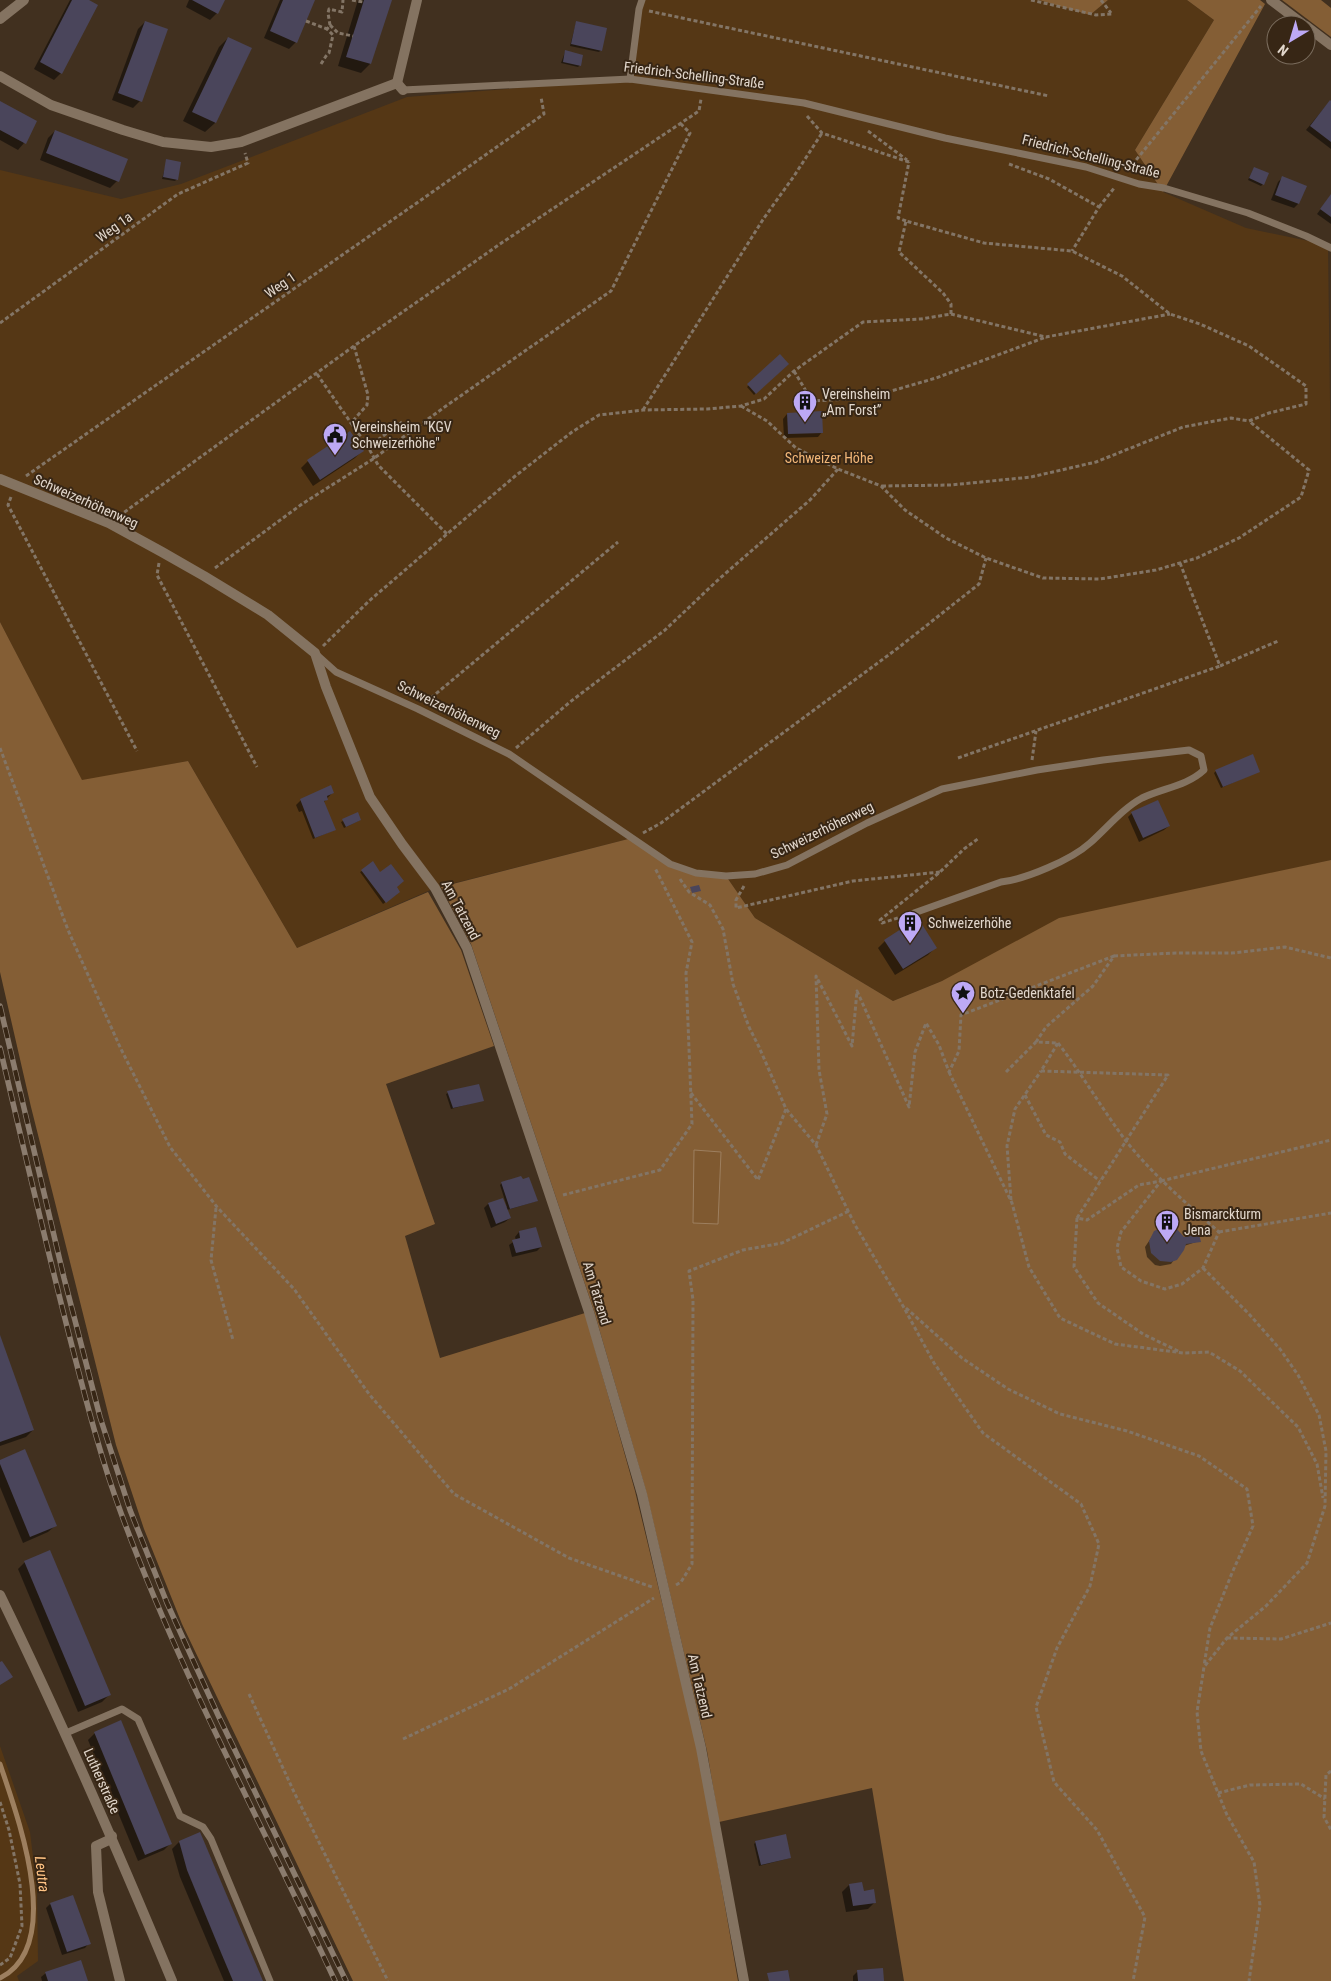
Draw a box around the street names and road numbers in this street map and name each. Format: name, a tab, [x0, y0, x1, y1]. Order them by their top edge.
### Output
street label: Friedrich-Schelling-Straße	[623, 58, 766, 92]
street label: Friedrich-Schelling-Straße	[1020, 131, 1162, 181]
street label: Weg 1a	[93, 209, 135, 245]
street label: Weg 1	[261, 269, 299, 301]
street label: Schweizerhöhenweg	[31, 471, 141, 531]
street label: Schweizerhöhenweg	[395, 677, 503, 741]
street label: Schweizerhöhenweg	[768, 798, 876, 862]
street label: Am Tatzend	[439, 877, 483, 943]
street label: Am Tatzend	[580, 1259, 614, 1327]
street label: Am Tatzend	[685, 1652, 715, 1720]
street label: Lutherstraße	[80, 1746, 124, 1817]

